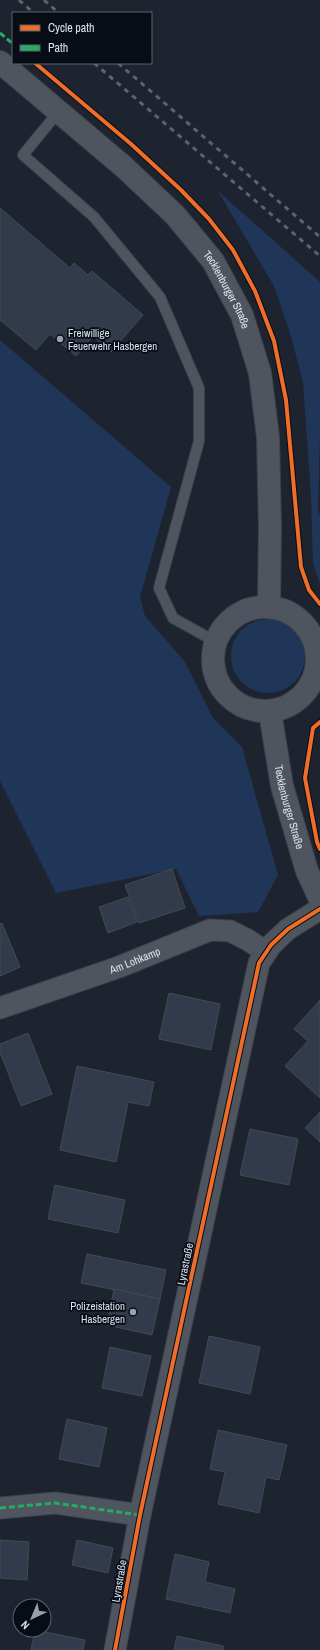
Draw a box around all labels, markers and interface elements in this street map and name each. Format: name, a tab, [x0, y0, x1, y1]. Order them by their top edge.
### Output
legend	[12, 12, 152, 64]
text: Cycle path	[48, 20, 95, 36]
text: Path	[48, 40, 68, 56]
street label: Tecklenburger Straße	[200, 248, 253, 330]
place label: Freiwillige Feuerwehr Hasbergen	[68, 326, 157, 353]
marker: Freiwillige Feuerwehr Hasbergen	[55, 334, 65, 344]
street label: Tecklenburger Straße	[272, 764, 307, 851]
street label: Am Lohkamp	[107, 944, 162, 977]
street label: Lyrastraße	[174, 1242, 196, 1286]
place label: Polizeistation Hasbergen	[70, 1299, 125, 1326]
marker: Polizeistation Hasbergen	[128, 1307, 138, 1317]
street label: Lyrastraße	[108, 1559, 130, 1603]
north arrow	[12, 1598, 52, 1638]
text: N	[18, 1618, 32, 1632]

